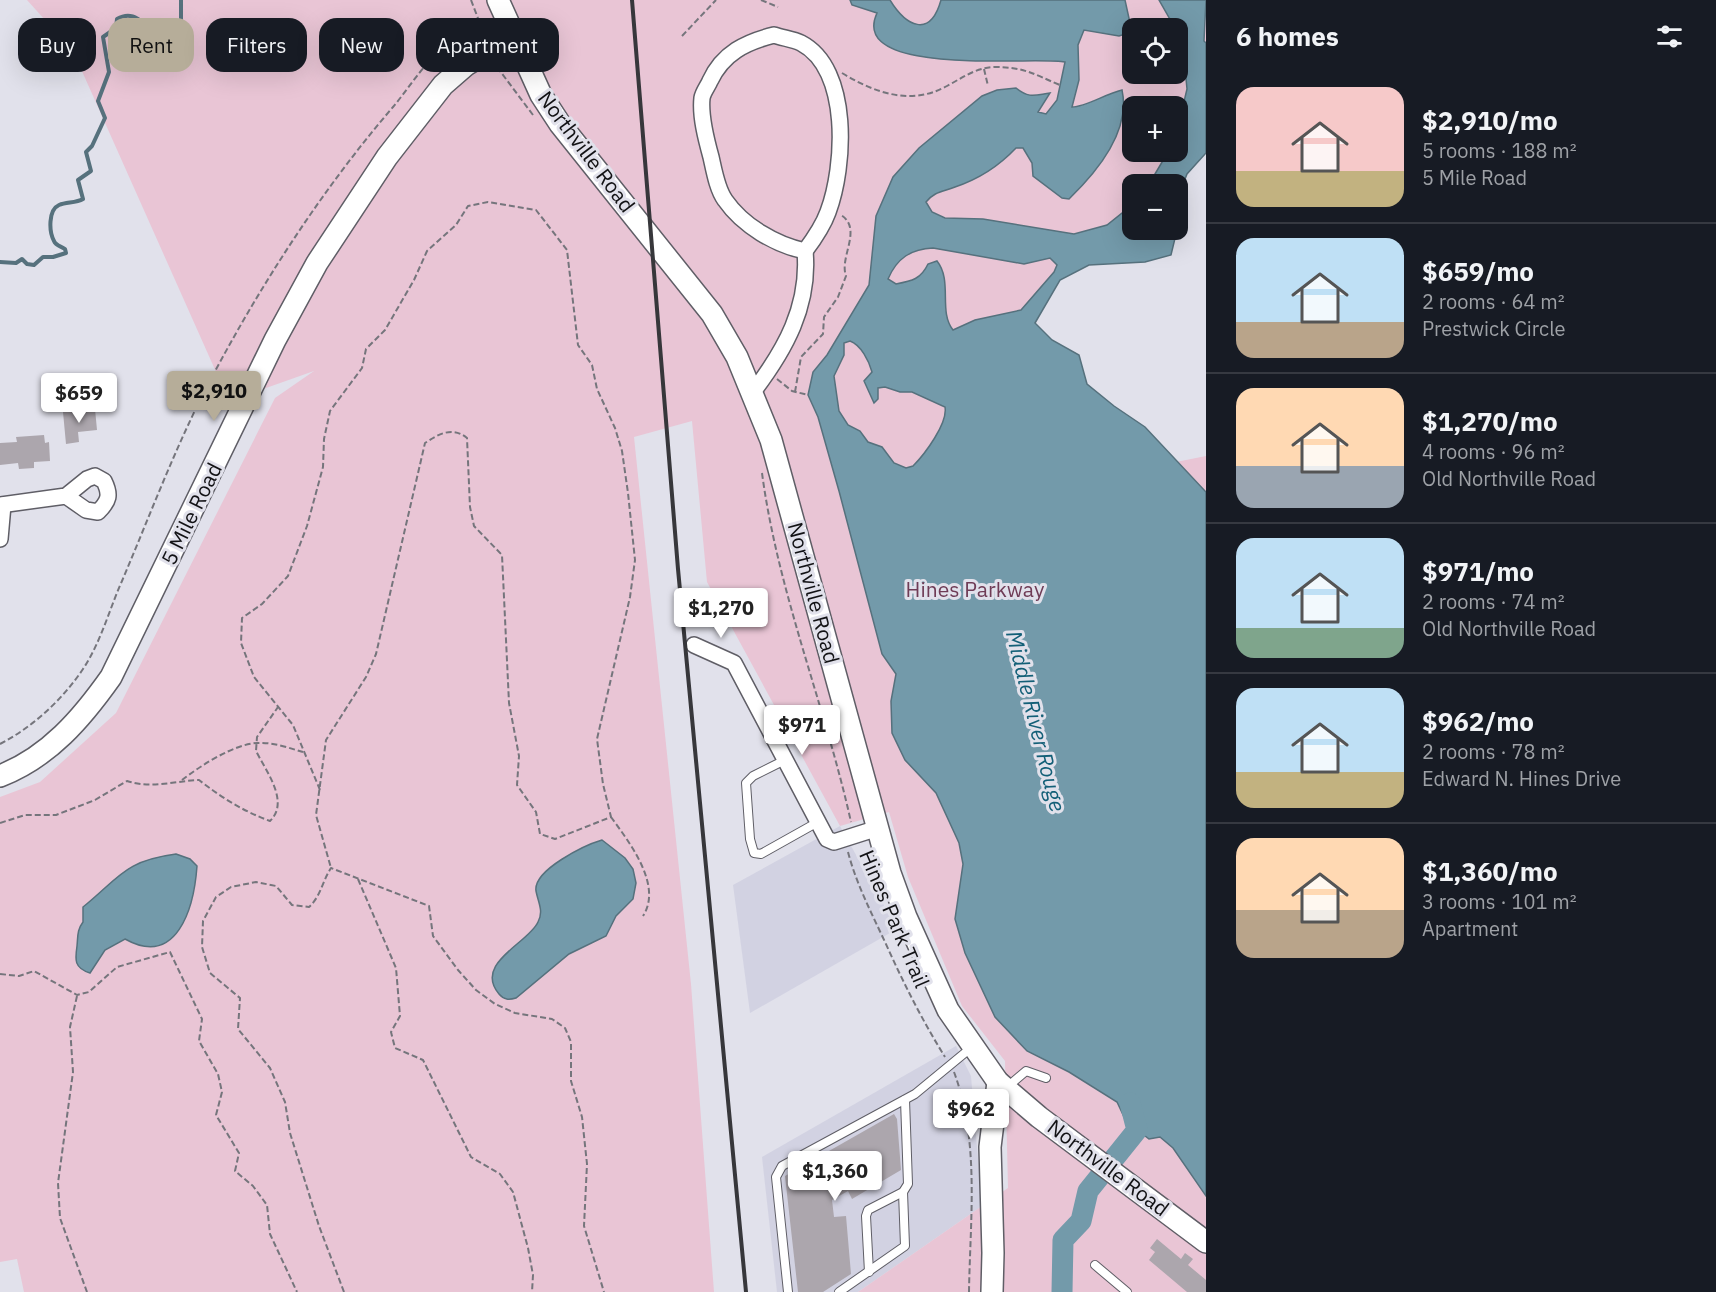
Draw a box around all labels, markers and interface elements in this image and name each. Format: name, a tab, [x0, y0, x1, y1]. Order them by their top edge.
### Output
chip: Buy	[18, 18, 96, 72]
chip: Rent	[108, 18, 194, 72]
chip: Filters	[206, 18, 307, 72]
chip: New	[319, 18, 404, 72]
chip: Apartment	[416, 18, 559, 72]
map controls	[1122, 18, 1188, 240]
button: locate	[1122, 18, 1188, 84]
text: 6 homes	[1236, 19, 1339, 53]
icon: filters	[1653, 20, 1686, 53]
street label: Northville Road	[532, 85, 642, 218]
button: +	[1122, 96, 1188, 162]
text: $2,910/mo	[1422, 103, 1558, 137]
icon: home	[1284, 111, 1356, 183]
text: 5 rooms · 188 m²	[1422, 137, 1577, 164]
text: 5 Mile Road	[1422, 164, 1527, 191]
button: −	[1122, 174, 1188, 240]
text: $659/mo	[1422, 254, 1534, 288]
icon: home	[1284, 262, 1356, 334]
text: 2 rooms · 64 m²	[1422, 288, 1565, 315]
text: Prestwick Circle	[1422, 315, 1566, 342]
pin: $2,910	[165, 371, 263, 422]
pin: $659	[43, 373, 115, 424]
text: $2,910	[181, 377, 247, 404]
text: $659	[55, 379, 103, 406]
text: $1,270/mo	[1422, 404, 1558, 438]
icon: home	[1284, 412, 1356, 484]
text: 4 rooms · 96 m²	[1422, 438, 1565, 465]
street label: 5 Mile Road	[154, 458, 228, 569]
text: Old Northville Road	[1422, 465, 1596, 492]
street label: Northville Road	[782, 519, 846, 666]
text: $971/mo	[1422, 554, 1534, 588]
icon: home	[1284, 562, 1356, 634]
park label: Hines Parkway	[906, 575, 1045, 603]
pin: $1,270	[672, 588, 770, 639]
text: 2 rooms · 74 m²	[1422, 588, 1565, 615]
text: $1,270	[688, 594, 754, 621]
text: Old Northville Road	[1422, 615, 1596, 642]
water label: Middle River Rouge	[1000, 627, 1073, 814]
text: $962/mo	[1422, 704, 1534, 738]
pin: $971	[766, 705, 838, 756]
text: $971	[778, 711, 826, 738]
icon: home	[1284, 712, 1356, 784]
text: 2 rooms · 78 m²	[1422, 738, 1565, 765]
text: Edward N. Hines Drive	[1422, 765, 1621, 792]
street label: Hines Park Trail	[853, 845, 937, 992]
text: $1,360/mo	[1422, 854, 1558, 888]
icon: home	[1284, 862, 1356, 934]
text: 3 rooms · 101 m²	[1422, 888, 1577, 915]
text: Apartment	[1422, 915, 1518, 942]
pin: $962	[935, 1089, 1007, 1140]
text: $962	[947, 1095, 995, 1122]
street label: Northville Road	[1042, 1112, 1175, 1222]
pin: $1,360	[786, 1151, 884, 1202]
text: $1,360	[802, 1157, 868, 1184]

